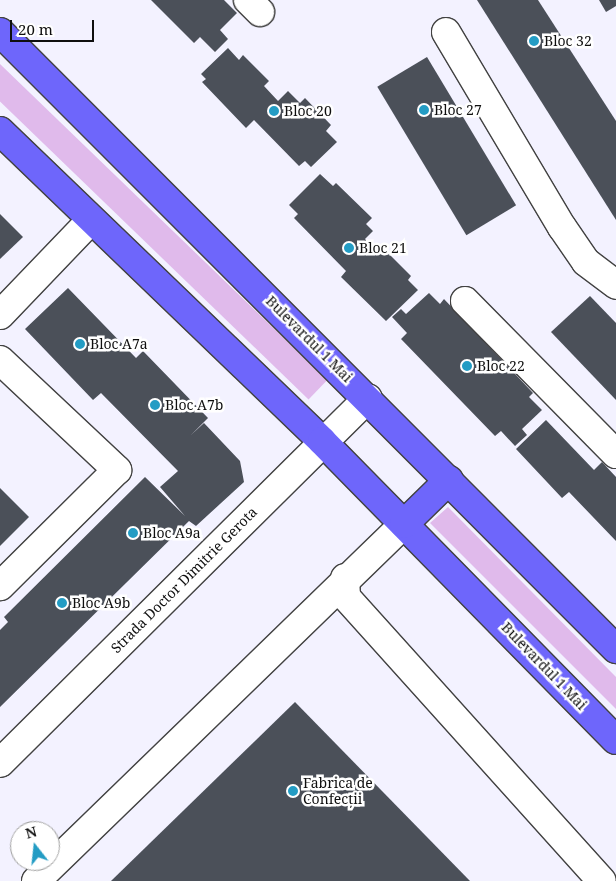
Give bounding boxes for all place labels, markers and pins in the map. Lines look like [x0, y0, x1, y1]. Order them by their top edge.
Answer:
place label: Bloc 32 [544, 33, 592, 49]
marker: Bloc 32 [528, 35, 540, 47]
place label: Bloc 27 [434, 102, 482, 118]
place label: Bloc 20 [284, 103, 332, 119]
marker: Bloc 27 [418, 104, 430, 116]
marker: Bloc 20 [268, 105, 280, 117]
place label: Bloc 21 [359, 240, 407, 256]
marker: Bloc 21 [343, 242, 355, 254]
place label: Bloc A7a [90, 336, 148, 352]
marker: Bloc A7a [74, 338, 86, 350]
place label: Bloc 22 [477, 358, 525, 374]
marker: Bloc 22 [461, 360, 473, 372]
place label: Bloc A7b [165, 397, 223, 413]
marker: Bloc A7b [149, 399, 161, 411]
place label: Bloc A9a [143, 525, 201, 541]
marker: Bloc A9a [127, 527, 139, 539]
place label: Bloc A9b [72, 595, 130, 611]
marker: Bloc A9b [56, 597, 68, 609]
place label: Fabrica de Confecții [303, 775, 373, 808]
marker: Fabrica de Confecții [287, 785, 299, 797]

